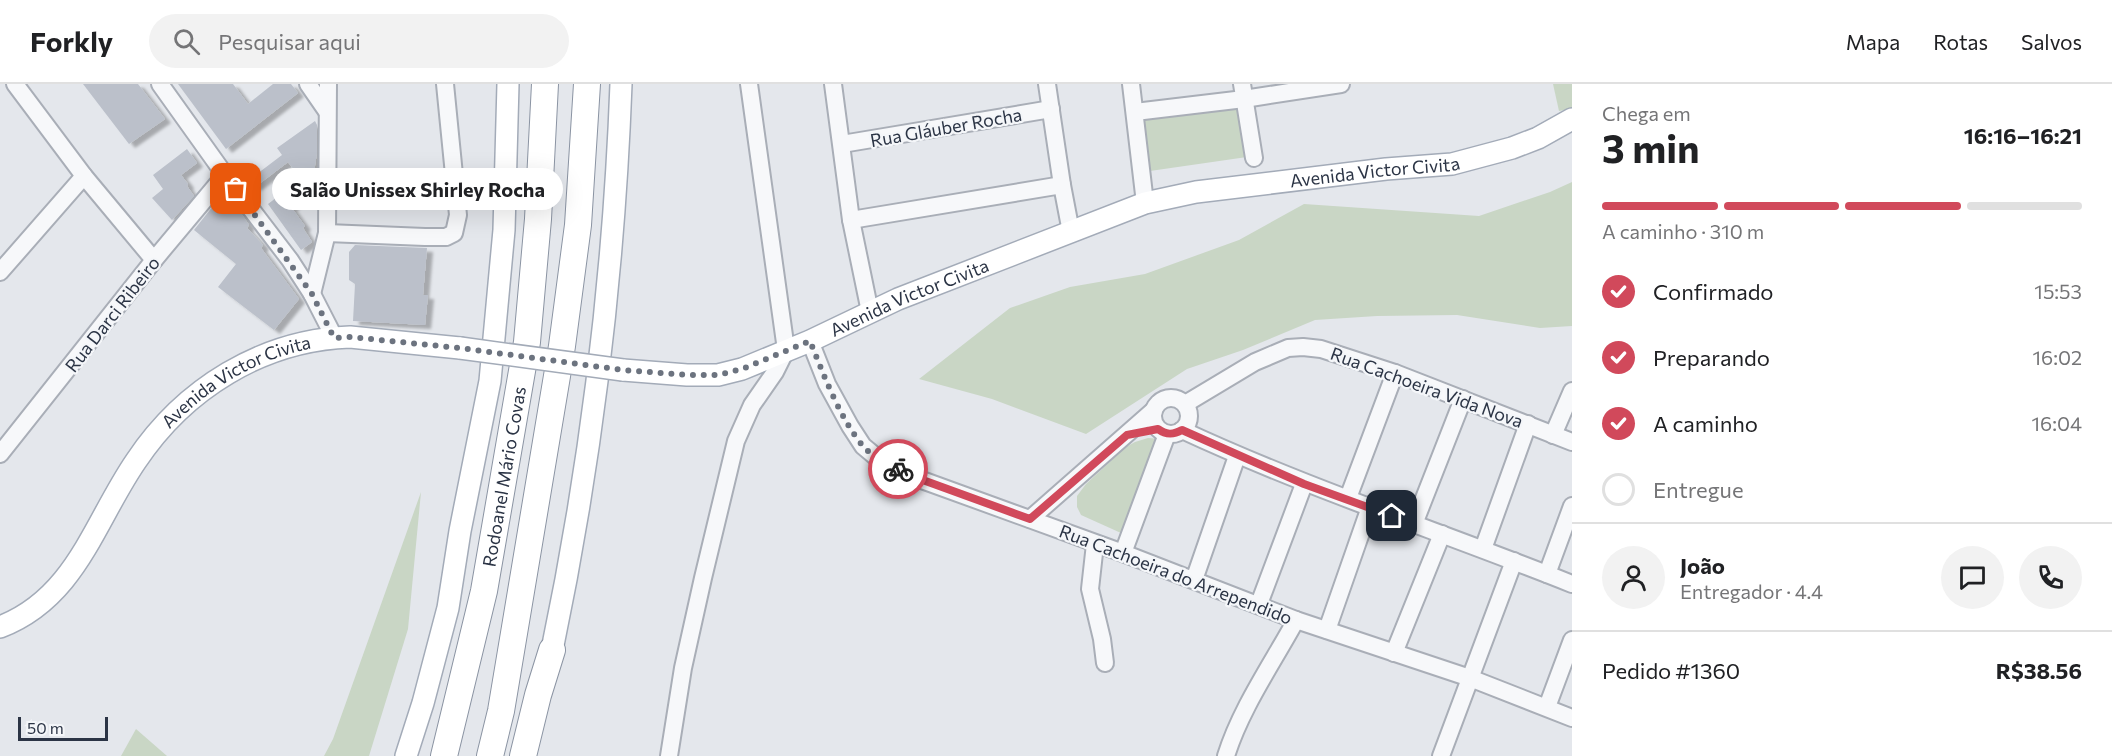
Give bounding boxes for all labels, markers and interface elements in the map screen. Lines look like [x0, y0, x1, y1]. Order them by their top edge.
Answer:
search box [149, 14, 569, 68]
text: Forkly [30, 24, 113, 58]
icon: search [170, 25, 203, 58]
text: Pesquisar aqui [218, 28, 361, 55]
text: Mapa [1846, 29, 1900, 54]
text: Rotas [1933, 29, 1988, 54]
text: Salvos [2021, 29, 2082, 54]
text: Chega em [1602, 101, 1691, 125]
street label: Rua Gláuber Rocha [868, 103, 1024, 151]
text: 16:16–16:21 [1964, 122, 2082, 149]
text: 3 min [1602, 123, 1700, 171]
street label: Avenida Victor Civita [1289, 151, 1462, 192]
pin [210, 163, 261, 214]
callout: Salão Unissex Shirley Rocha [272, 168, 563, 210]
icon: bag [219, 172, 252, 205]
text: Salão Unissex Shirley Rocha [290, 177, 545, 201]
text: A caminho · 310 m [1602, 219, 1764, 243]
street label: Rua Darci Ribeiro [60, 252, 164, 376]
street label: Avenida Victor Civita [826, 254, 992, 341]
icon: check [1602, 275, 1635, 308]
text: Confirmado [1653, 278, 1774, 305]
text: 15:53 [2034, 279, 2082, 303]
street label: Avenida Victor Civita [157, 331, 313, 432]
icon: check [1602, 341, 1635, 374]
street label: Rua Cachoeira Vida Nova [1328, 342, 1526, 432]
text: Preparando [1653, 344, 1770, 371]
text: 16:02 [2033, 345, 2082, 369]
street label: Rodoanel Mário Covas [477, 385, 530, 568]
icon: check [1602, 407, 1635, 440]
text: A caminho [1653, 410, 1758, 437]
text: 16:04 [2032, 411, 2082, 435]
courier [868, 439, 928, 499]
icon: bike [882, 453, 915, 486]
text: Entregue [1653, 476, 1744, 503]
pin [1366, 490, 1417, 541]
icon: home [1375, 499, 1408, 532]
street label: Rua Cachoeira do Arrependido [1056, 519, 1296, 629]
button: person [1602, 546, 1665, 609]
button: chat [1941, 546, 2004, 609]
button: phone [2019, 546, 2082, 609]
text: João [1680, 552, 1725, 579]
text: Entregador · 4.4 [1680, 579, 1823, 603]
text: Pedido #1360 [1602, 657, 1740, 684]
text: R$38.56 [1996, 657, 2082, 684]
scale bar [18, 714, 108, 742]
text: 50 m [27, 718, 64, 737]

